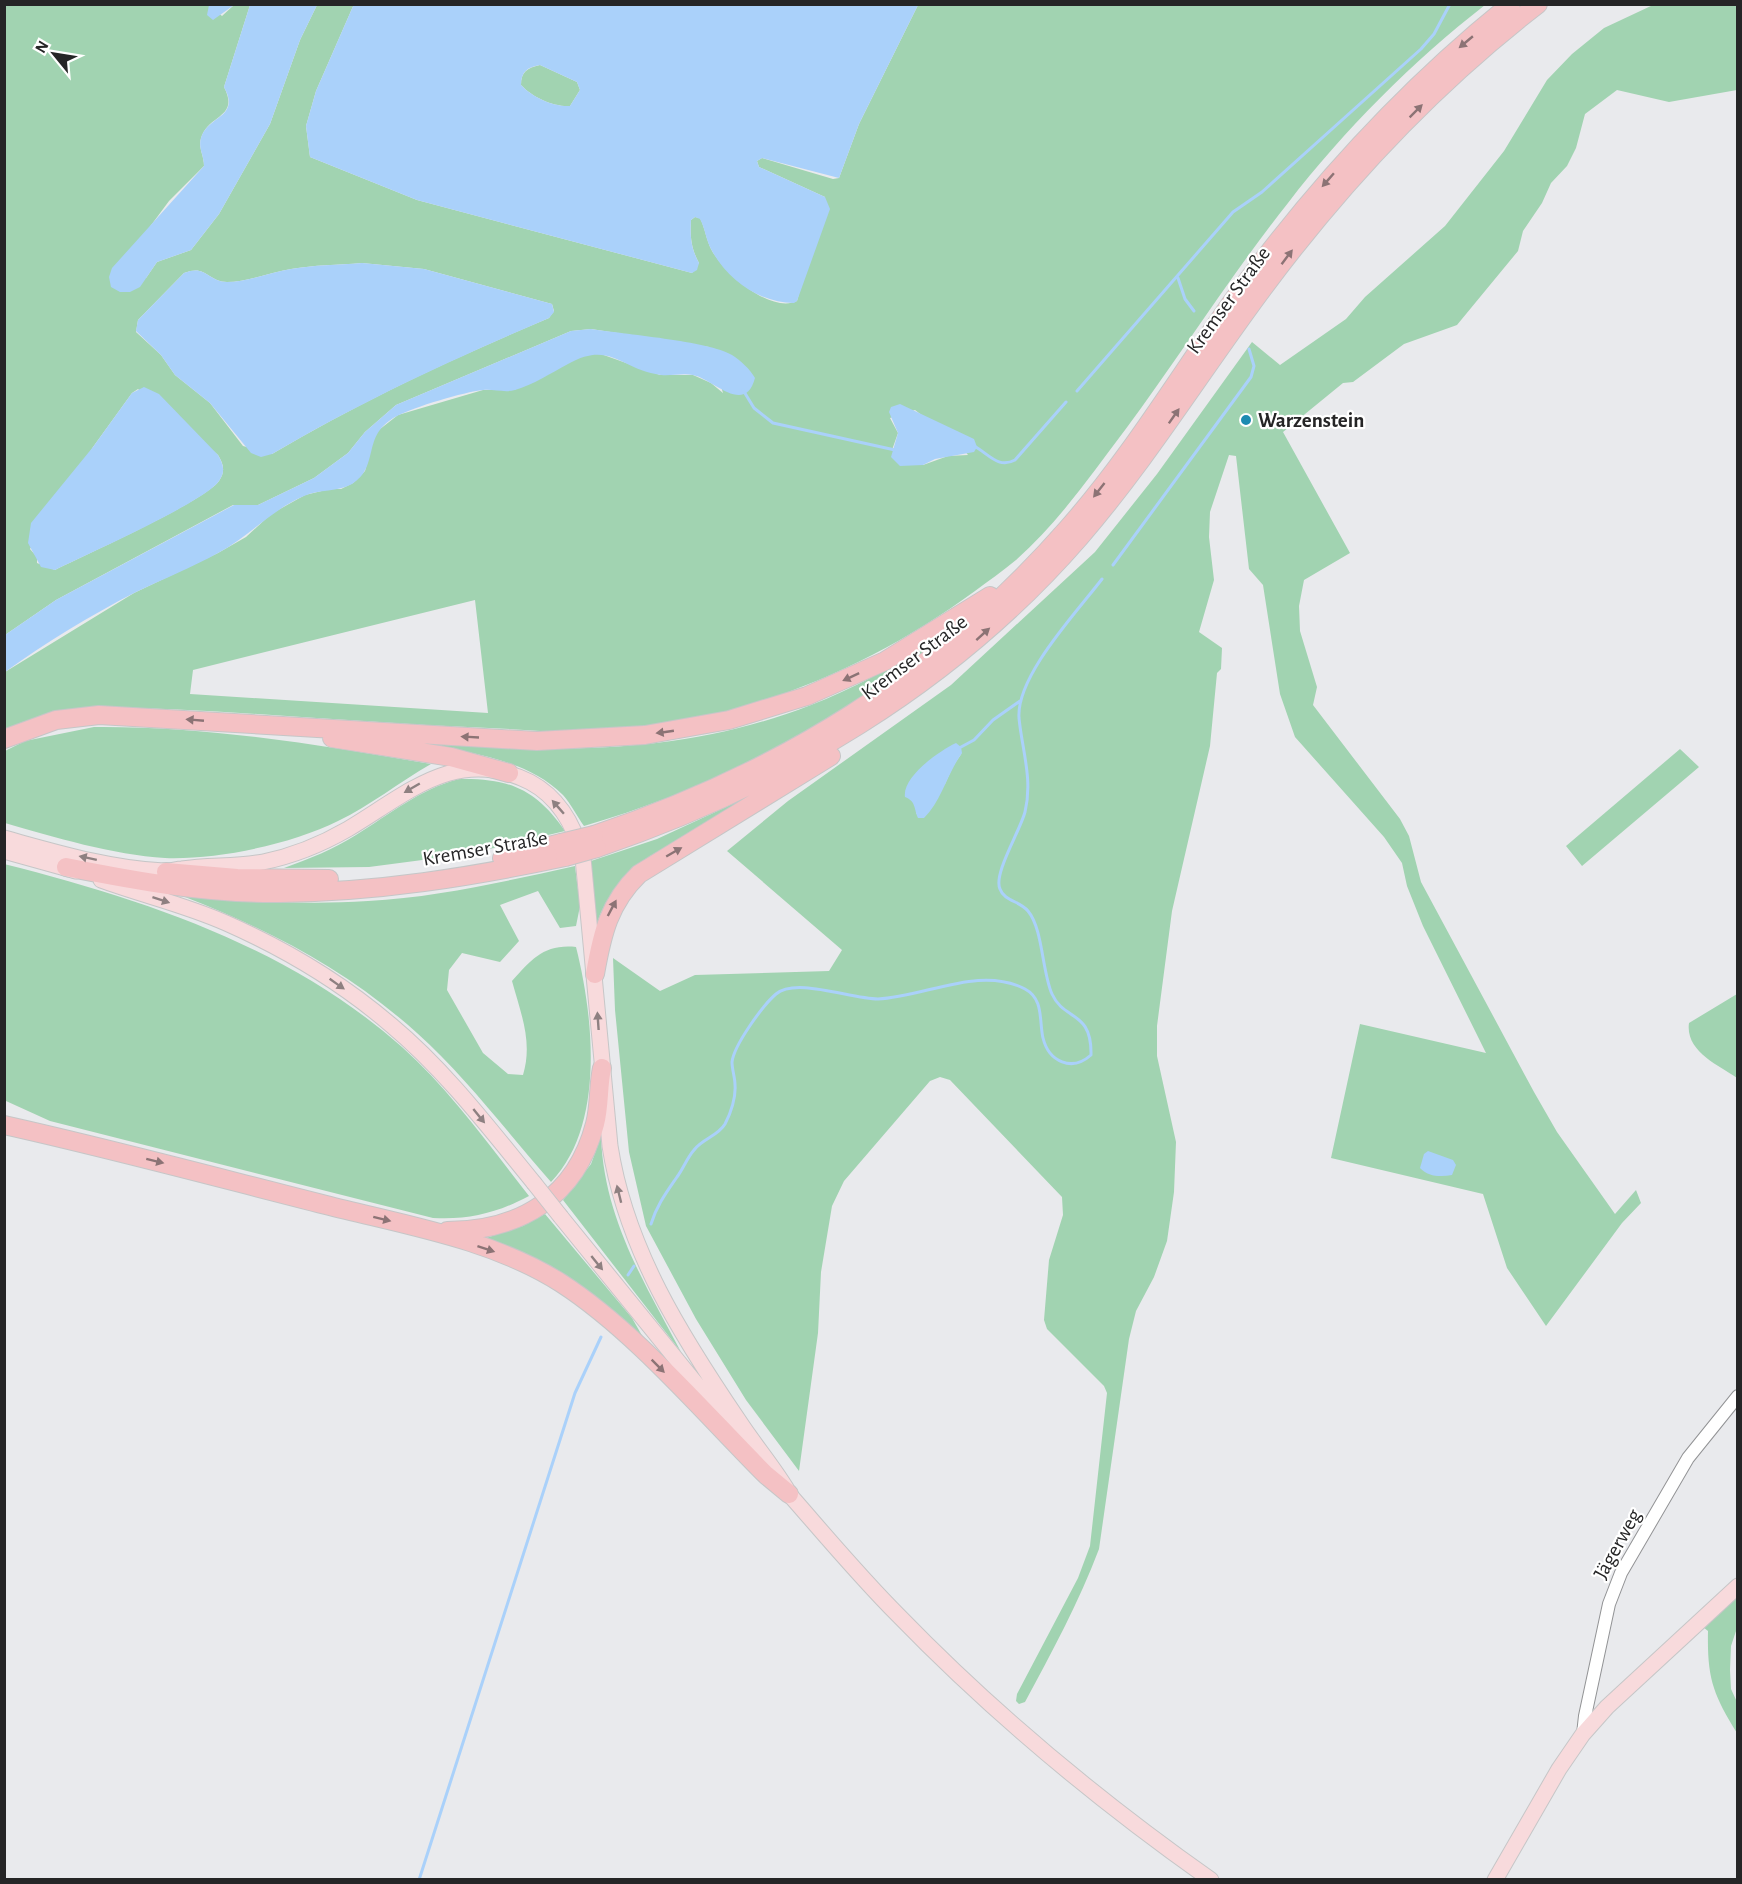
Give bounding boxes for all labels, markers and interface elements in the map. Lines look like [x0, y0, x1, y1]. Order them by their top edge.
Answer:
north arrow [24, 24, 84, 84]
one-way arrow [1458, 35, 1474, 48]
text: N [32, 38, 52, 56]
one-way arrow [1409, 103, 1423, 118]
one-way arrow [1322, 172, 1335, 188]
street label: Kremser Straße [1183, 243, 1274, 358]
one-way arrow [1281, 249, 1293, 265]
one-way arrow [1168, 408, 1180, 424]
place label: Warzenstein [1258, 410, 1364, 431]
marker: Warzenstein [1239, 413, 1253, 427]
one-way arrow [1093, 483, 1105, 498]
street label: Kremser Straße [857, 611, 971, 704]
one-way arrow [975, 628, 990, 641]
one-way arrow [842, 672, 859, 681]
one-way arrow [185, 715, 204, 725]
one-way arrow [655, 728, 674, 737]
one-way arrow [461, 732, 480, 741]
one-way arrow [403, 783, 420, 793]
one-way arrow [552, 800, 565, 815]
street label: Kremser Straße [421, 827, 549, 870]
one-way arrow [666, 846, 682, 857]
one-way arrow [78, 853, 97, 863]
one-way arrow [152, 896, 170, 905]
one-way arrow [607, 899, 617, 916]
one-way arrow [328, 978, 344, 990]
one-way arrow [593, 1012, 603, 1031]
one-way arrow [472, 1108, 485, 1123]
one-way arrow [145, 1157, 164, 1167]
one-way arrow [614, 1185, 624, 1203]
one-way arrow [373, 1215, 391, 1224]
one-way arrow [477, 1244, 495, 1254]
one-way arrow [591, 1255, 604, 1271]
one-way arrow [651, 1359, 665, 1374]
street label: Jägerweg [1590, 1505, 1645, 1583]

